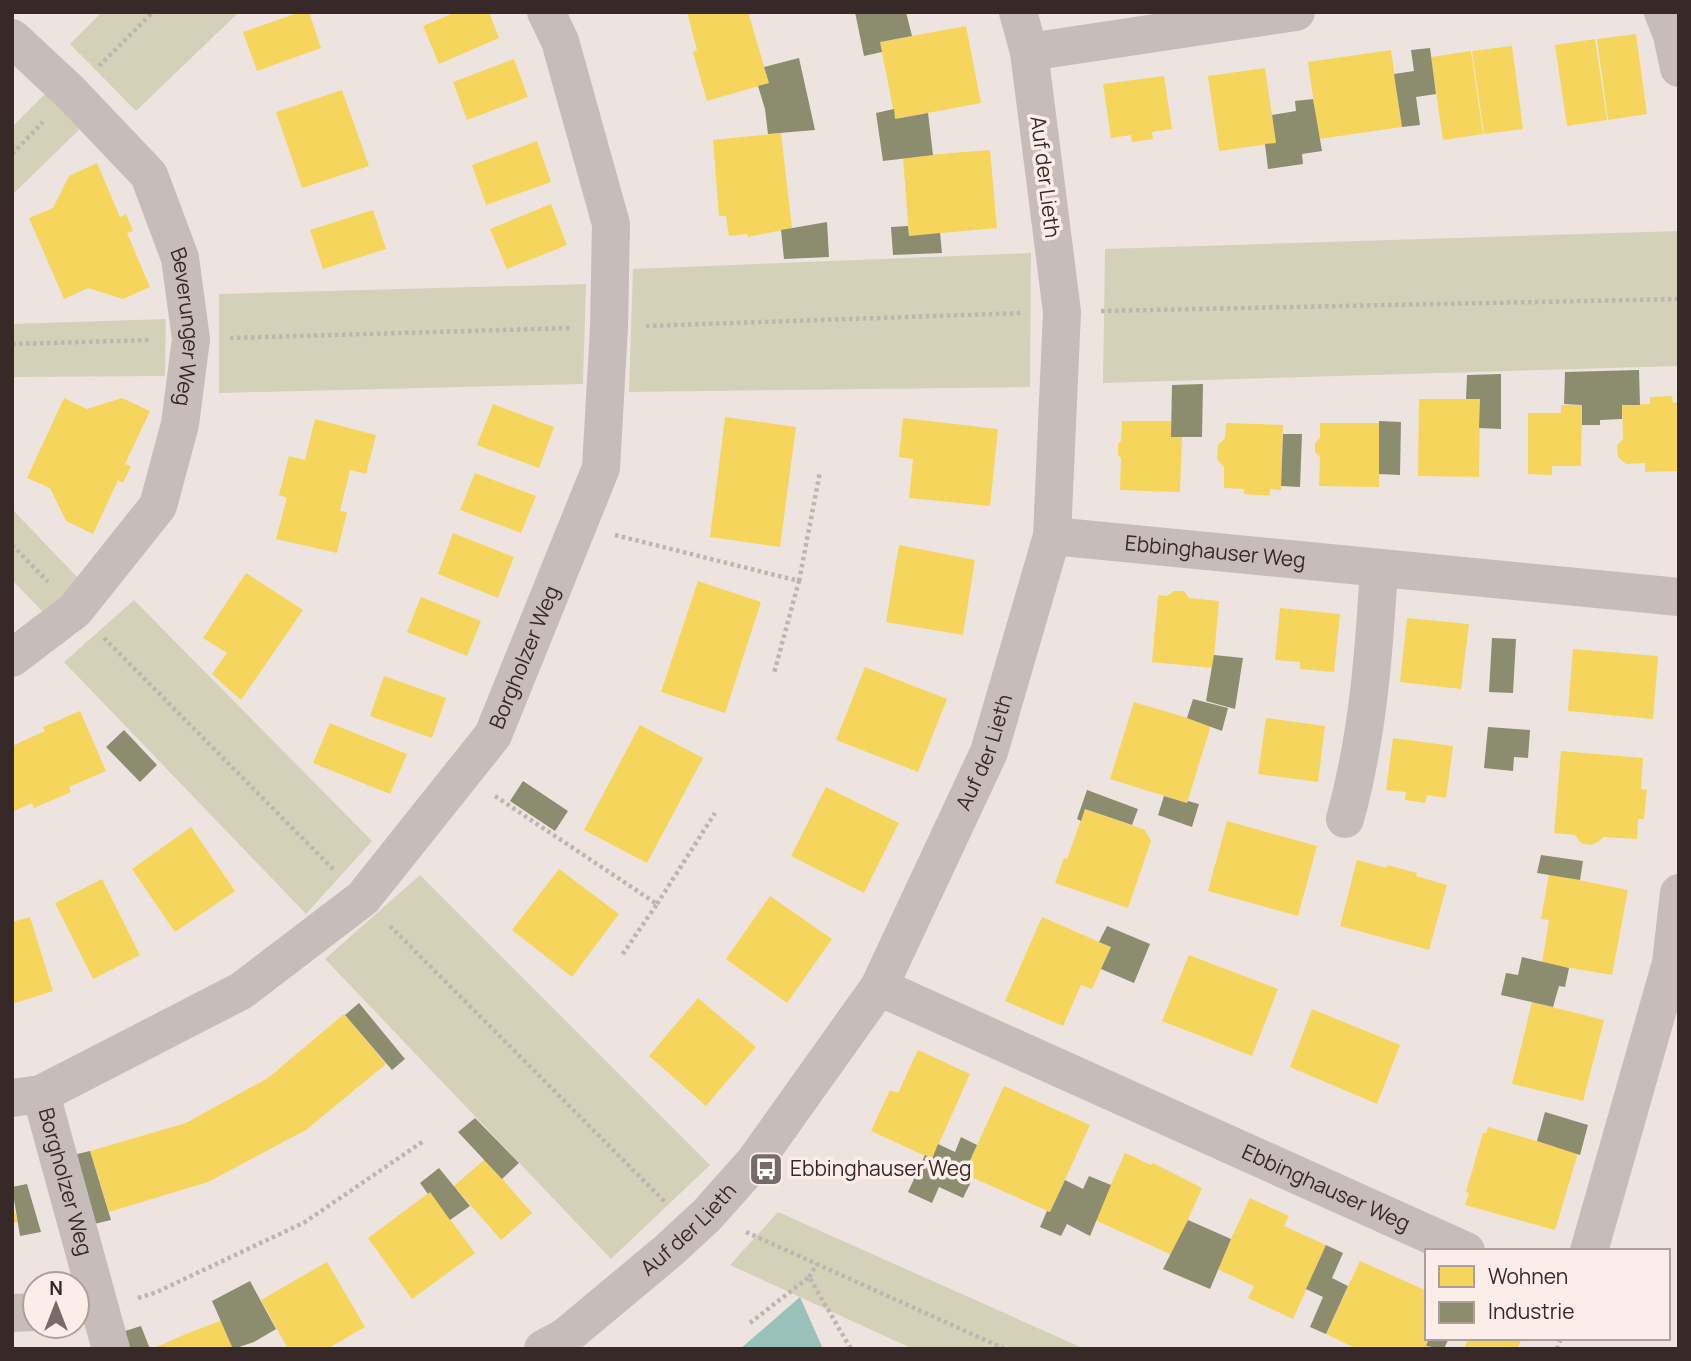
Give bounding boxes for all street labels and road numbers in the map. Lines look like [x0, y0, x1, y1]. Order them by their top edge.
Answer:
street label: Auf der Lieth [1025, 114, 1067, 239]
street label: Beverunger Weg [164, 243, 206, 408]
street label: Ebbinghauser Weg [1124, 528, 1307, 574]
street label: Borgholzer Weg [482, 581, 565, 733]
street label: Auf der Lieth [949, 690, 1018, 815]
street label: Borgholzer Weg [32, 1104, 100, 1259]
street label: Ebbinghauser Weg [1238, 1137, 1415, 1237]
street label: Auf der Lieth [634, 1177, 742, 1281]

